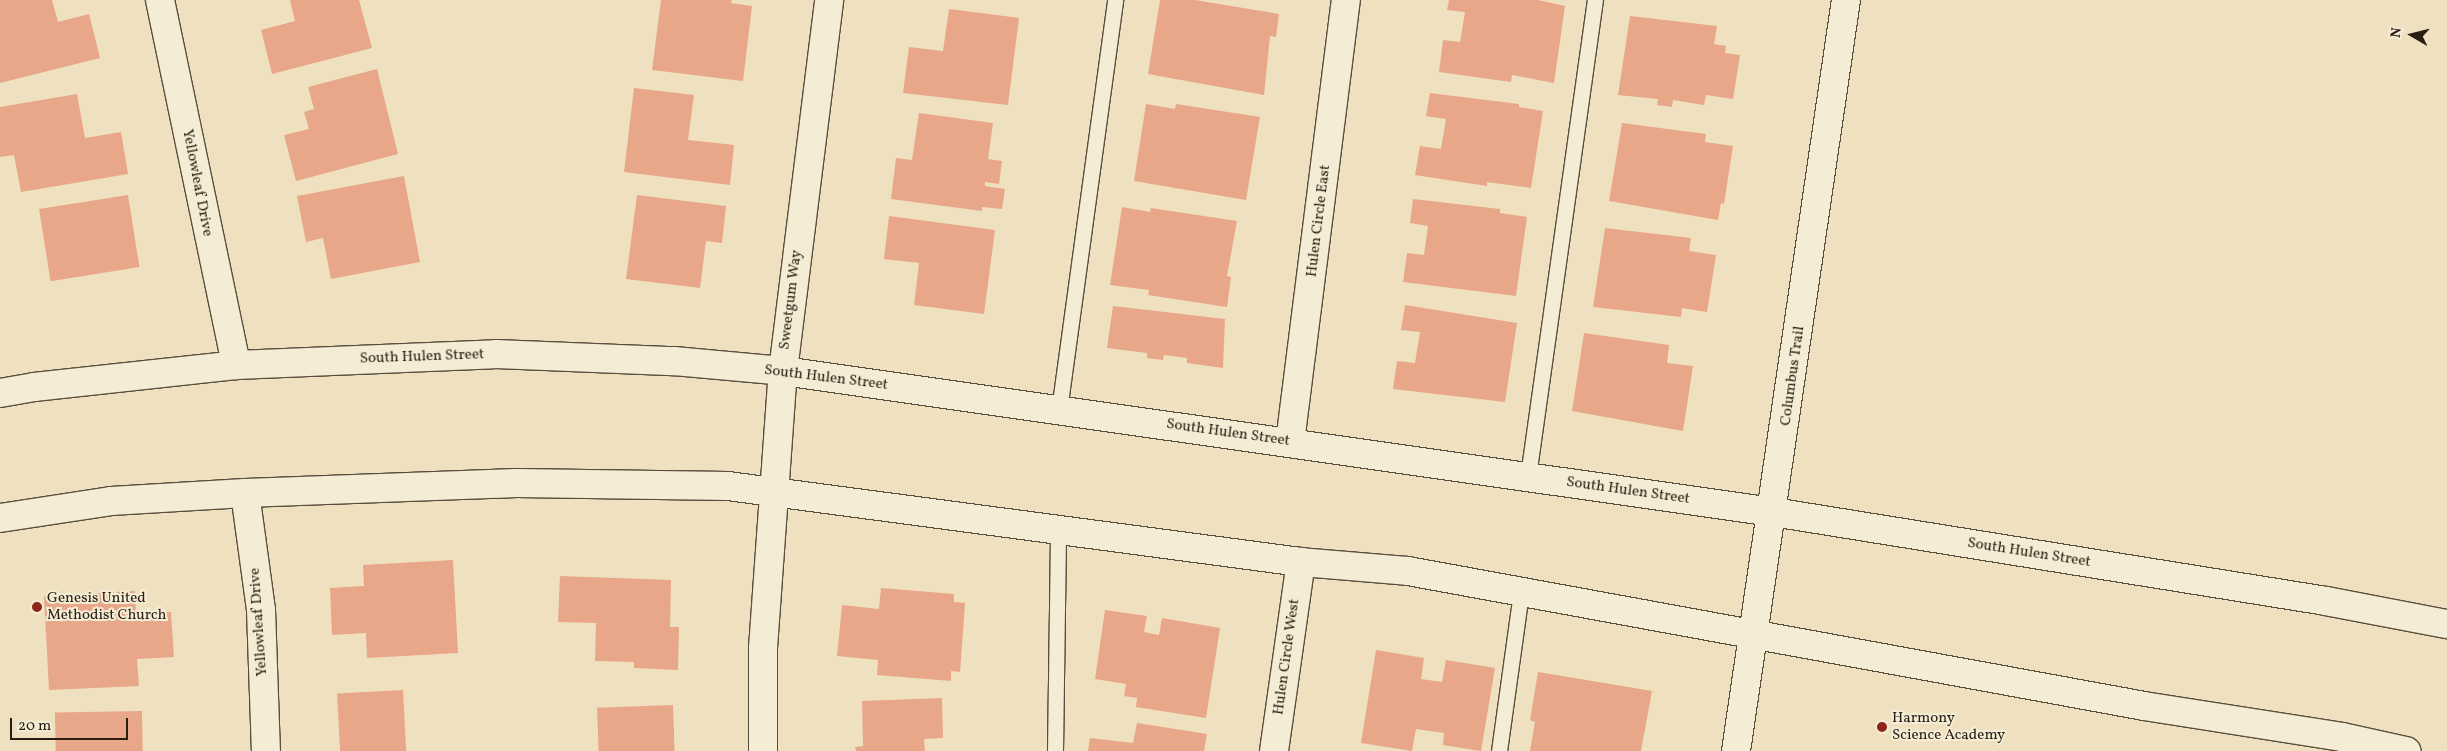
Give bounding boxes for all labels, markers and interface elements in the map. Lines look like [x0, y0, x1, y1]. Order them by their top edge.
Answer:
north arrow [2387, 10, 2437, 60]
text: N [2387, 26, 2407, 39]
street label: Yellowleaf Drive [178, 129, 216, 237]
street label: Hulen Circle East [1303, 164, 1335, 278]
street label: Sweetgum Way [776, 249, 806, 351]
street label: Columbus Trail [1777, 325, 1809, 427]
street label: South Hulen Street [359, 346, 485, 368]
street label: South Hulen Street [763, 361, 889, 395]
street label: South Hulen Street [1165, 415, 1291, 451]
street label: South Hulen Street [1565, 473, 1691, 509]
street label: South Hulen Street [1966, 534, 2092, 572]
street label: Yellowleaf Drive [246, 568, 272, 676]
place label: Genesis United Methodist Church [47, 589, 166, 624]
street label: Hulen Circle West [1270, 598, 1304, 716]
marker: Genesis United Methodist Church [31, 601, 43, 613]
scale bar [12, 708, 130, 740]
place label: Harmony Science Academy [1892, 709, 2005, 744]
text: 20 m [18, 716, 51, 737]
marker: Harmony Science Academy [1876, 721, 1888, 733]

